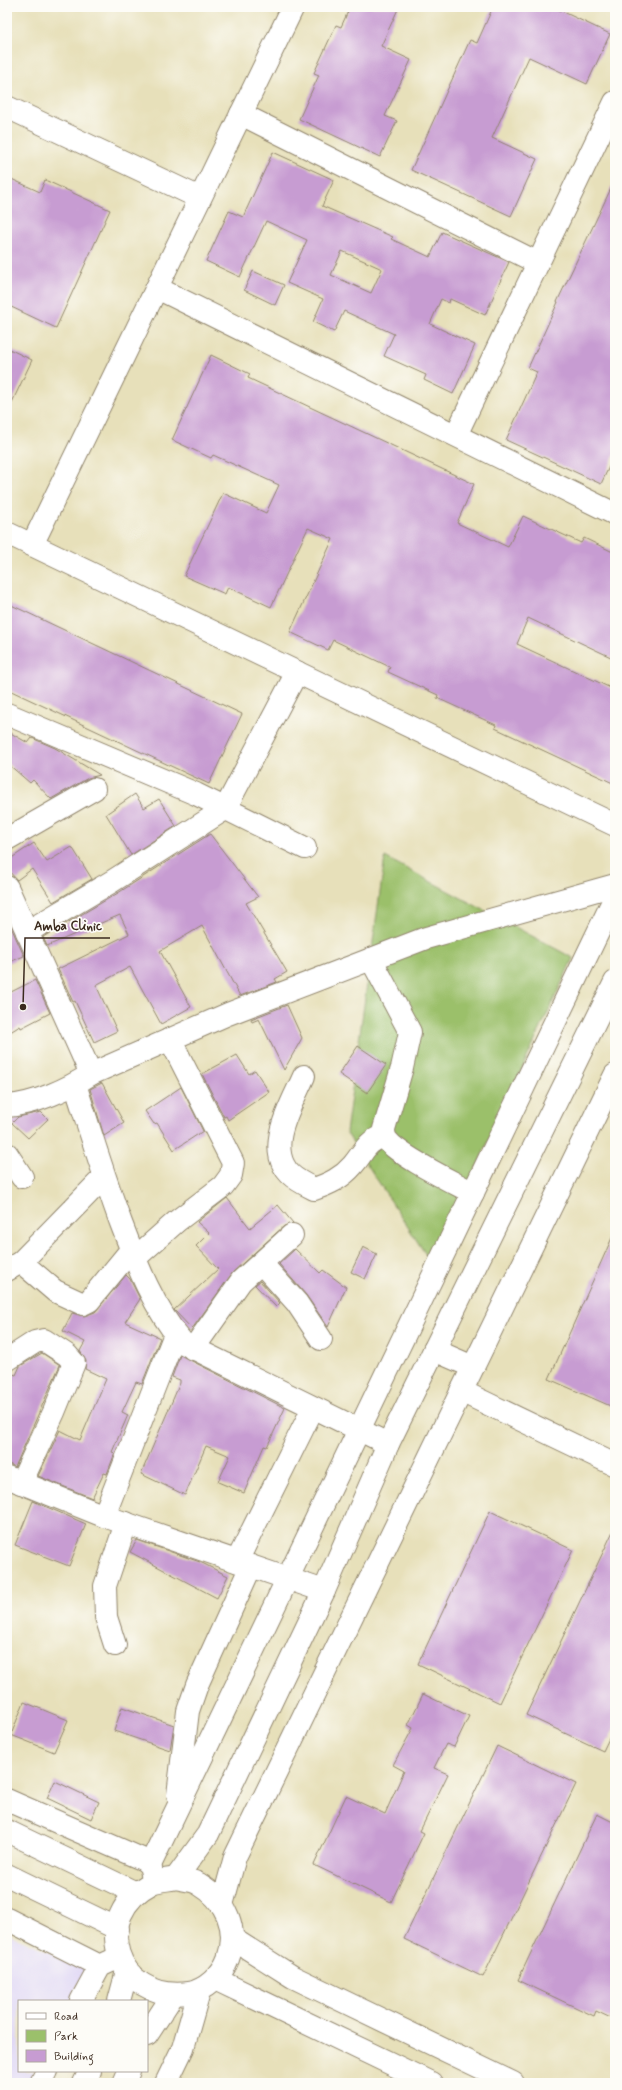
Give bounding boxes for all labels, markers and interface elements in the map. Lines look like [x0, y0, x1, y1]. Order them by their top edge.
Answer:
callout: Amba Clinic [25, 913, 110, 938]
text: Amba Clinic [34, 918, 102, 935]
legend [18, 2000, 148, 2072]
text: Road [54, 2009, 78, 2025]
text: Park [54, 2029, 78, 2045]
text: Building [54, 2049, 94, 2066]

